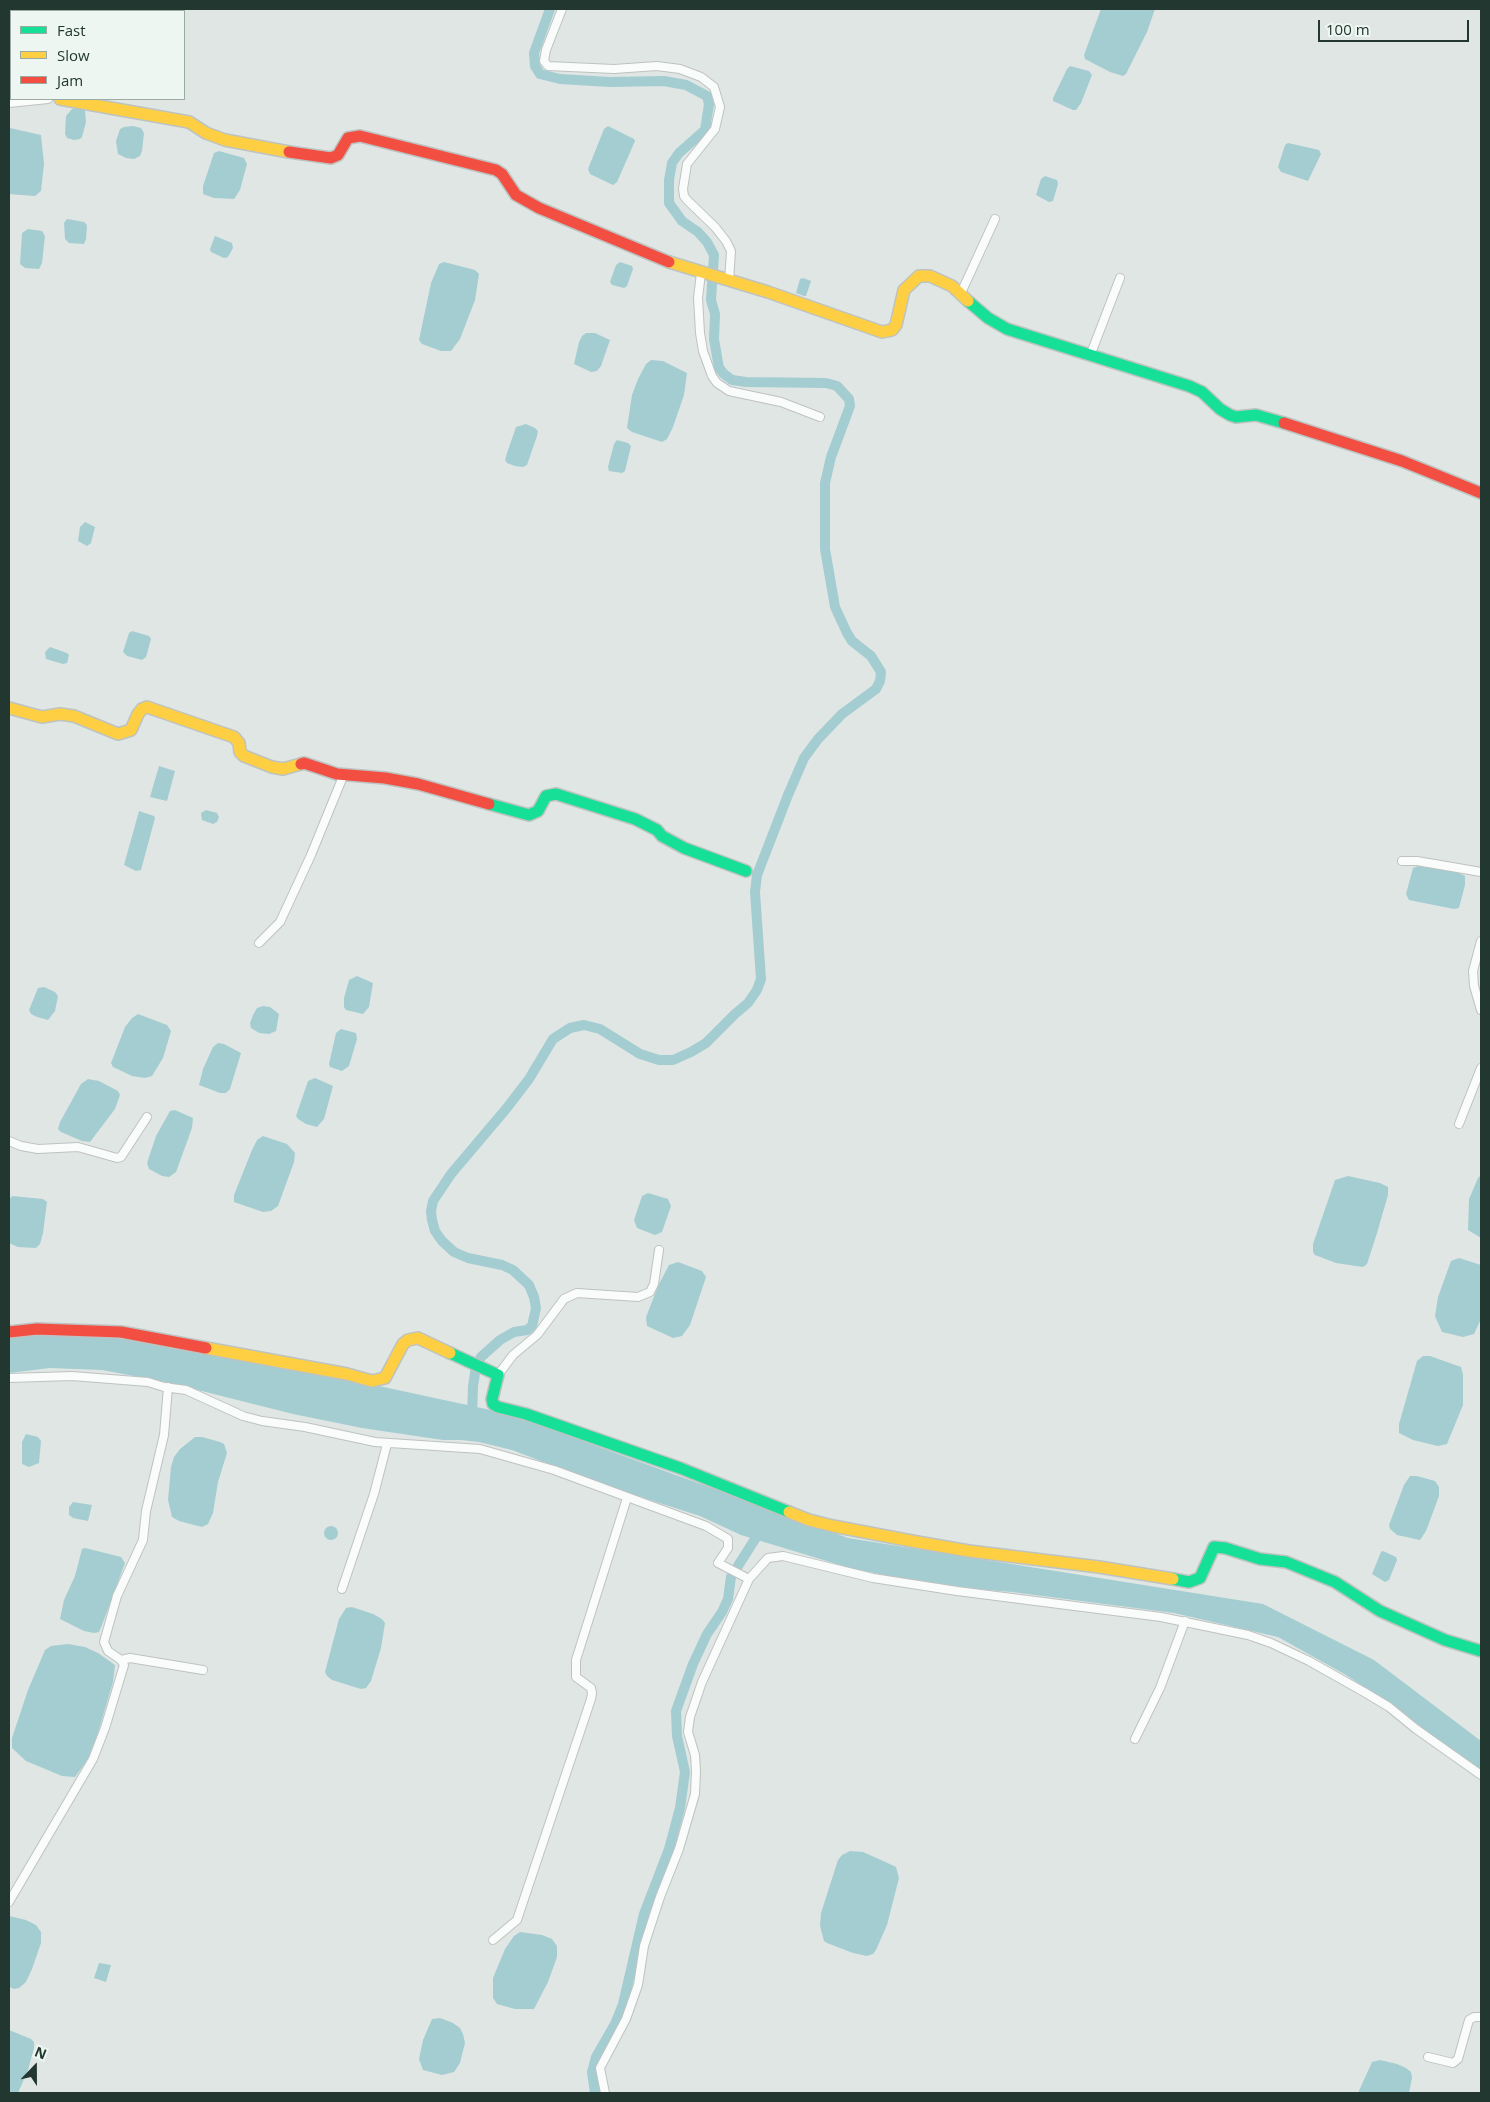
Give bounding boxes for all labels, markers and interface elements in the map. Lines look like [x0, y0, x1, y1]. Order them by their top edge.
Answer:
legend [10, 10, 185, 100]
scale bar [1320, 10, 1471, 42]
text: 100 m [1326, 19, 1370, 39]
text: Fast [57, 20, 86, 40]
text: Slow [57, 45, 90, 65]
text: Jam [57, 70, 83, 90]
north arrow [10, 2042, 60, 2092]
text: N [32, 2042, 50, 2064]

